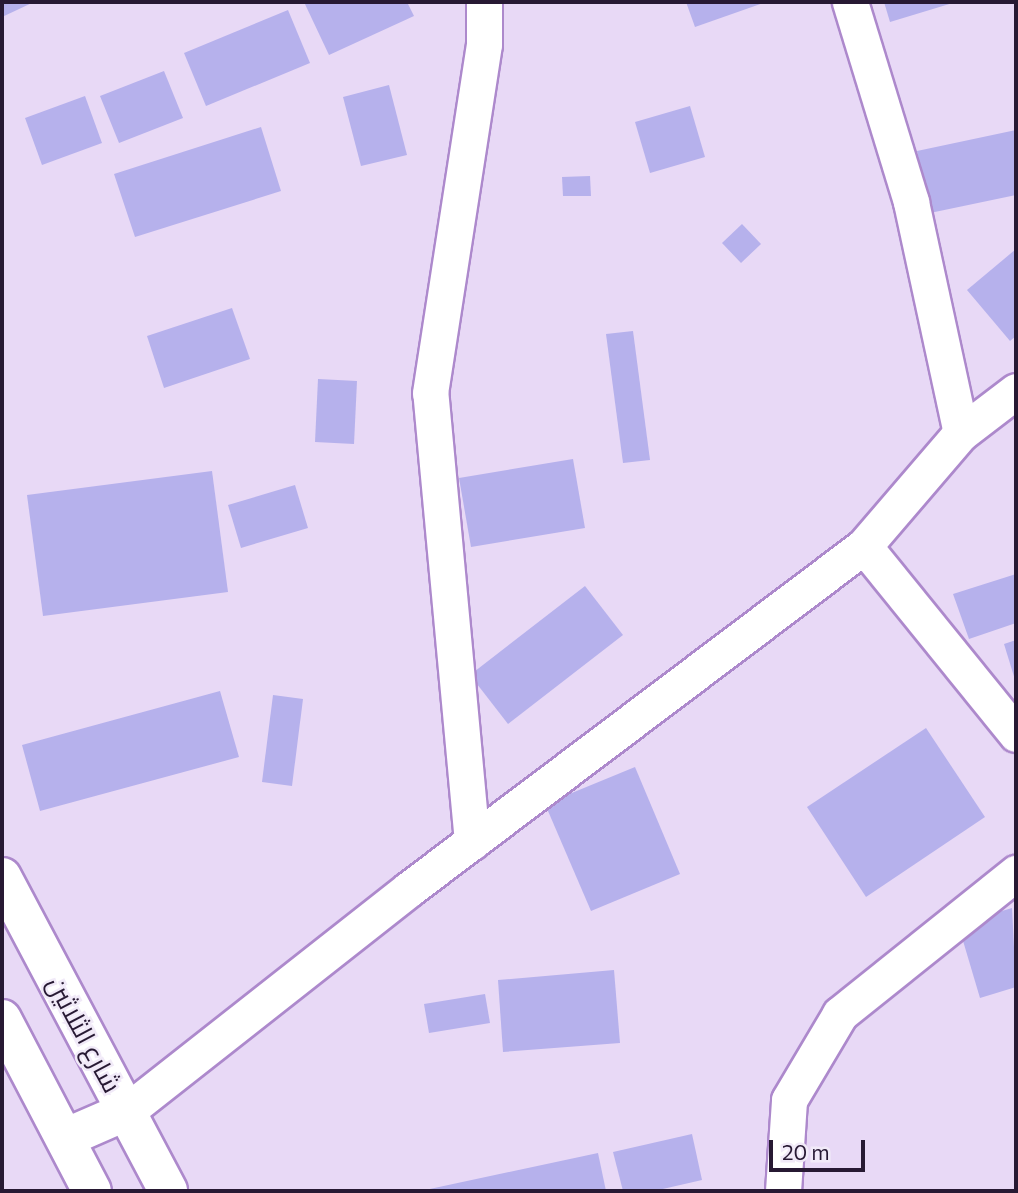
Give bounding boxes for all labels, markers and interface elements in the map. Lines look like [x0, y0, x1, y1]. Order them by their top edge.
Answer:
street label: شارع الثلاثين [41, 970, 129, 1098]
scale bar [773, 1126, 869, 1170]
text: 20 m [782, 1139, 830, 1164]

